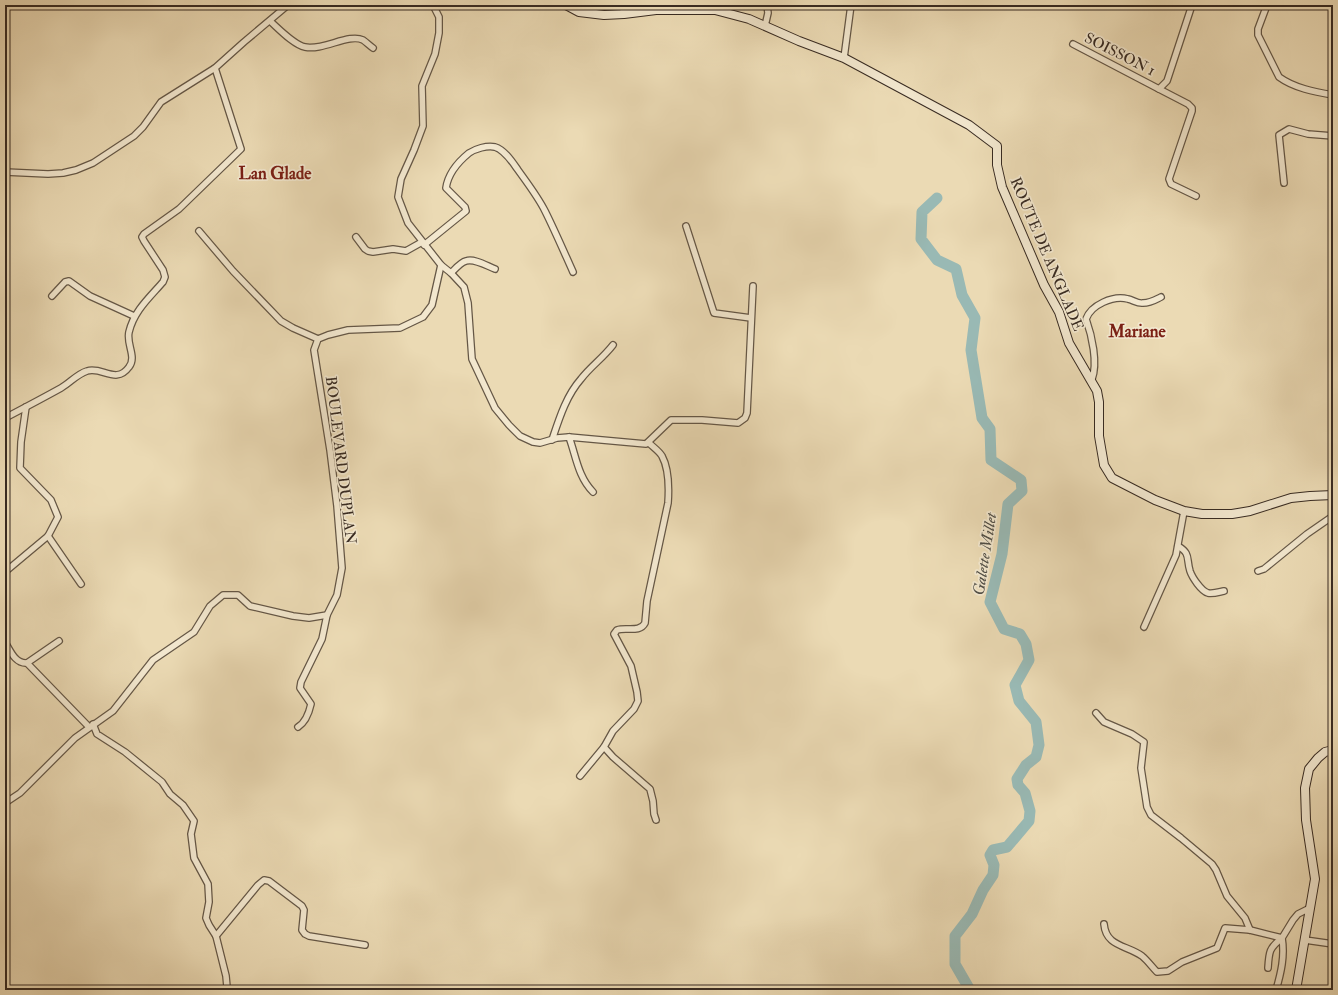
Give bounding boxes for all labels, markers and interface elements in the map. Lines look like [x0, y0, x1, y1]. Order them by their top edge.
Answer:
street label: SOISSON 1 [1081, 28, 1158, 80]
district label: Lan Glade [239, 163, 312, 184]
street label: ROUTE DE ANGLADE [1006, 174, 1088, 334]
district label: Mariane [1107, 321, 1166, 342]
street label: BOULEVARD DUPLAN [321, 375, 360, 546]
water label: Galette Millet [969, 510, 1002, 597]

